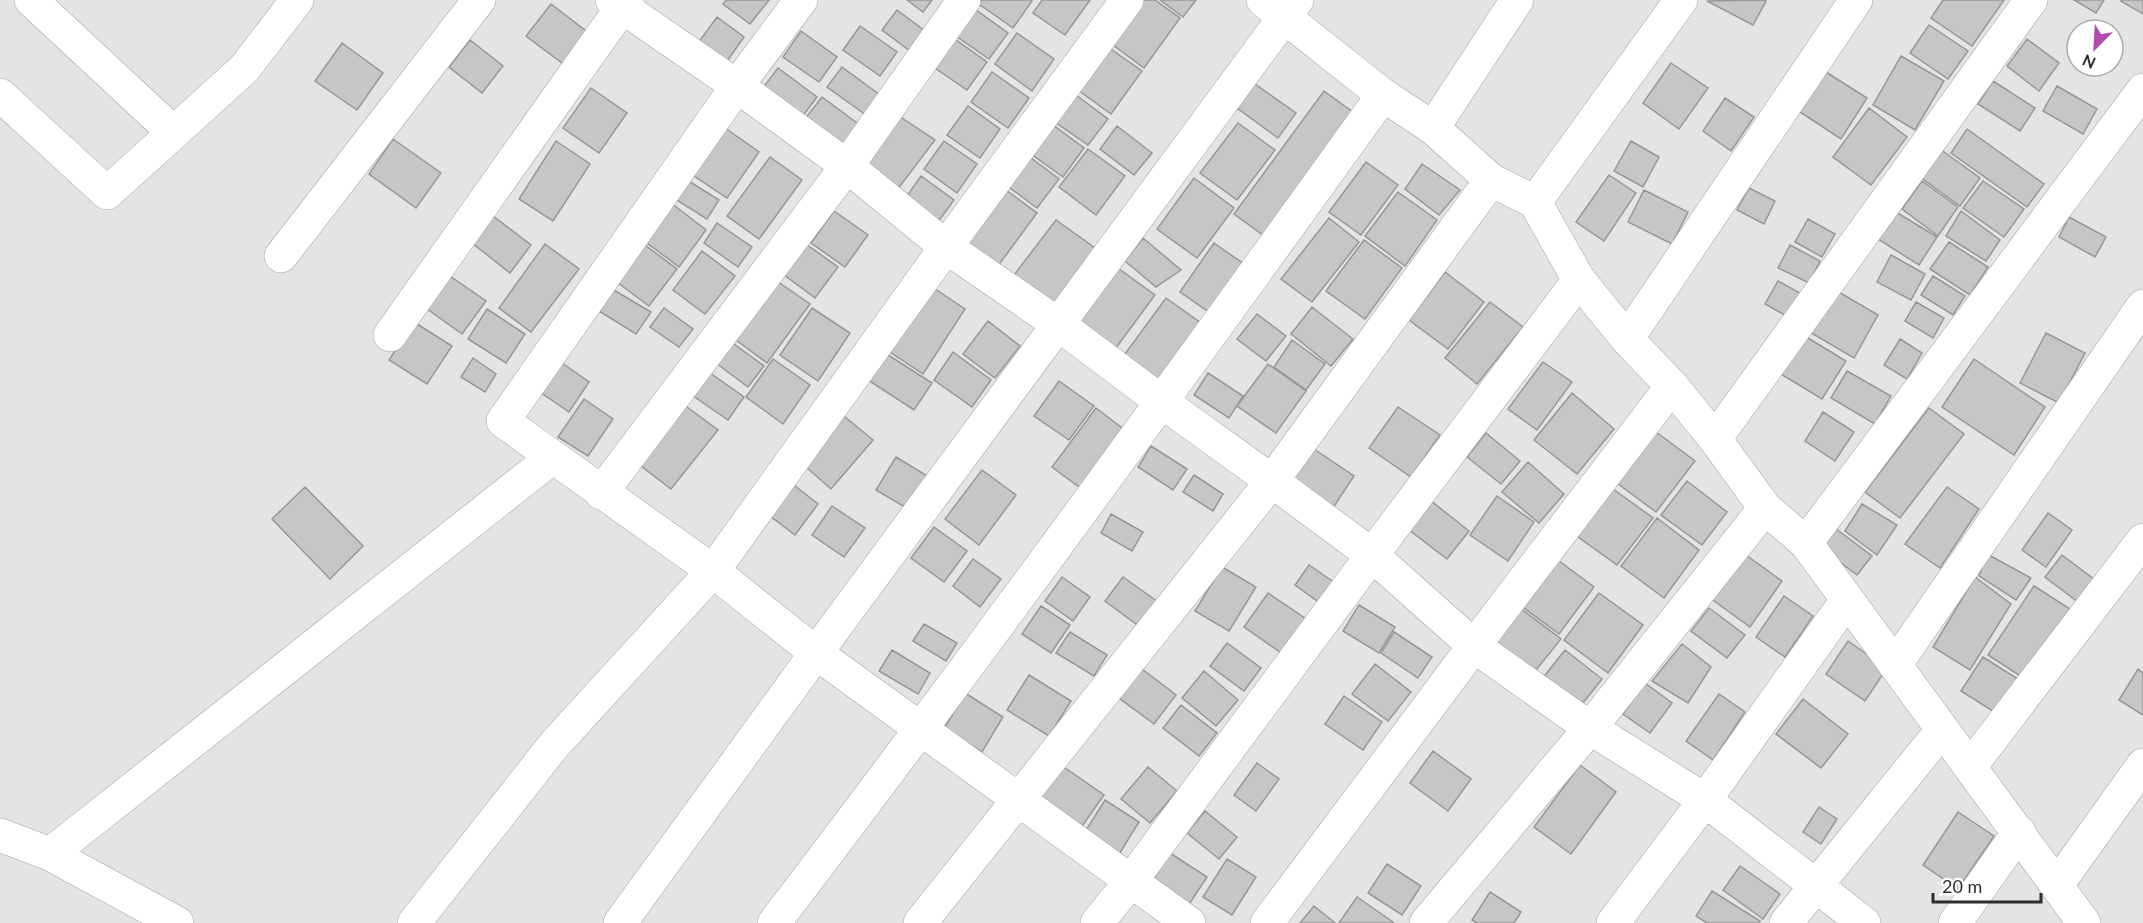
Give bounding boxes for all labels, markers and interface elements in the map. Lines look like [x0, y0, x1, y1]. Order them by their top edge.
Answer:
north arrow [2065, 18, 2125, 78]
text: N [2079, 51, 2098, 73]
scale bar [1933, 866, 2041, 904]
text: 20 m [1942, 875, 1982, 897]

